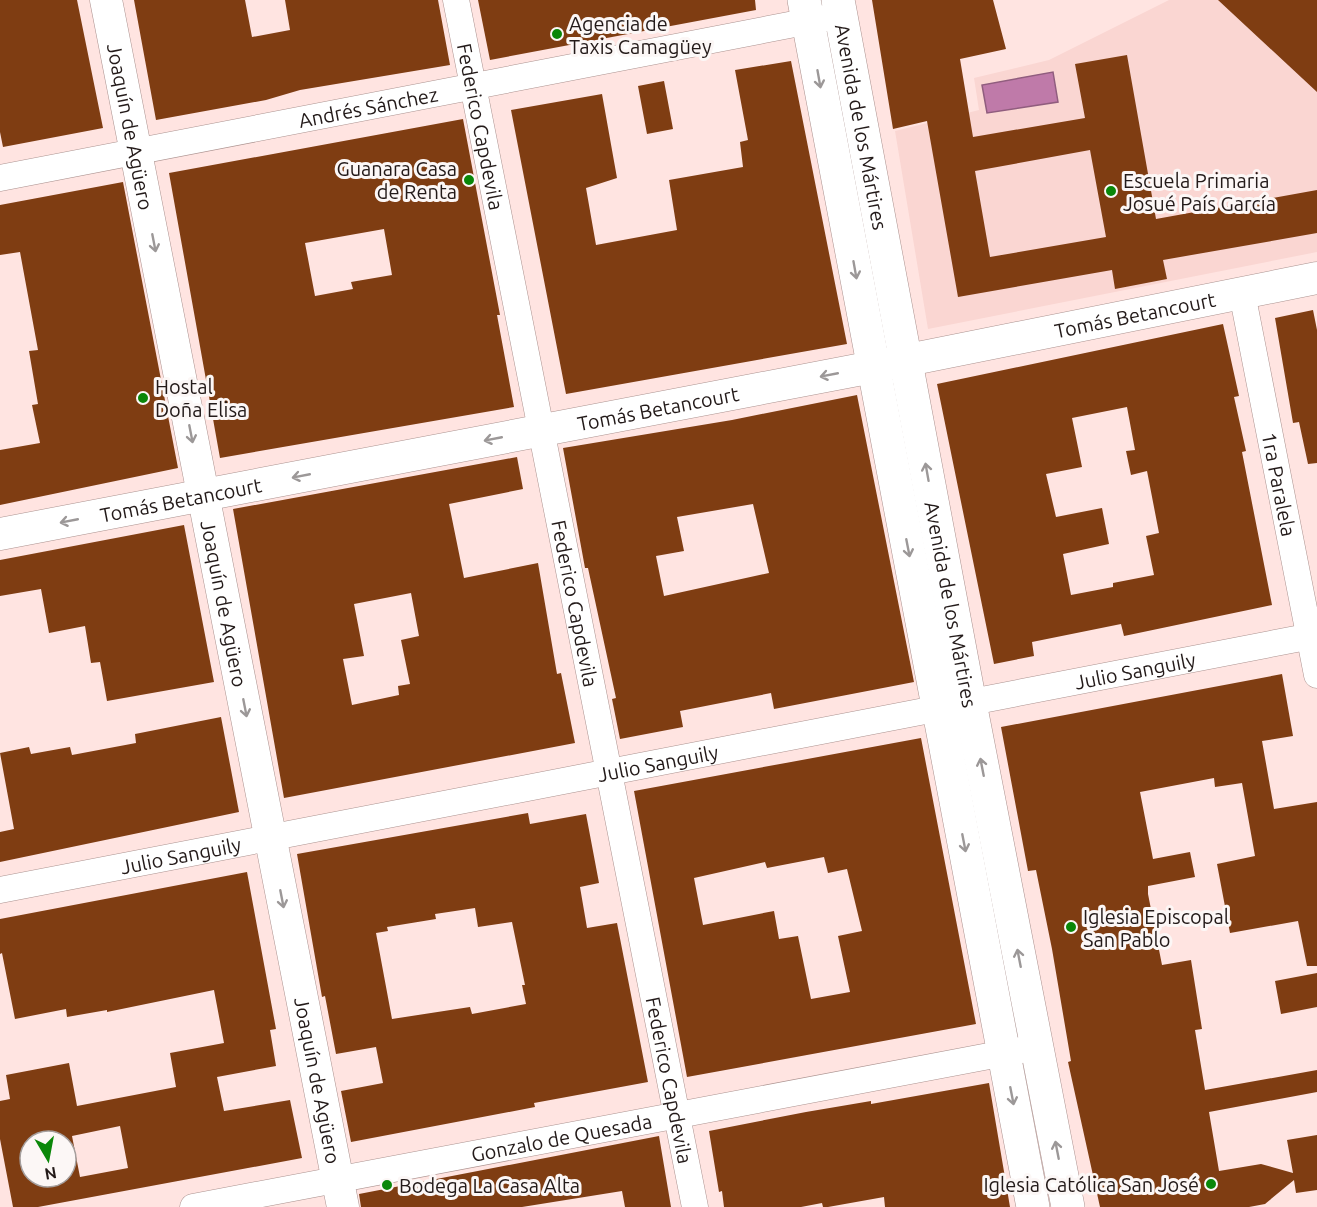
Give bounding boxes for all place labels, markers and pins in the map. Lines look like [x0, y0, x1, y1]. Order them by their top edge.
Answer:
place label: Agencia de Taxis Camagüey [569, 12, 712, 58]
marker: Agencia de Taxis Camagüey [550, 27, 564, 41]
place label: Guanara Casa de Renta [336, 157, 457, 203]
place label: Escuela Primaria Josué País García [1123, 169, 1276, 215]
marker: Guanara Casa de Renta [462, 173, 476, 187]
marker: Escuela Primaria Josué País García [1104, 184, 1118, 198]
place label: Hostal Doña Elisa [155, 375, 247, 421]
marker: Hostal Doña Elisa [136, 391, 150, 405]
place label: Iglesia Episcopal San Pablo [1083, 905, 1229, 951]
marker: Iglesia Episcopal San Pablo [1064, 920, 1078, 934]
place label: Iglesia Católica San José [983, 1173, 1199, 1196]
place label: Bodega La Casa Alta [399, 1174, 580, 1197]
marker: Iglesia Católica San José [1204, 1177, 1218, 1191]
marker: Bodega La Casa Alta [380, 1178, 394, 1192]

